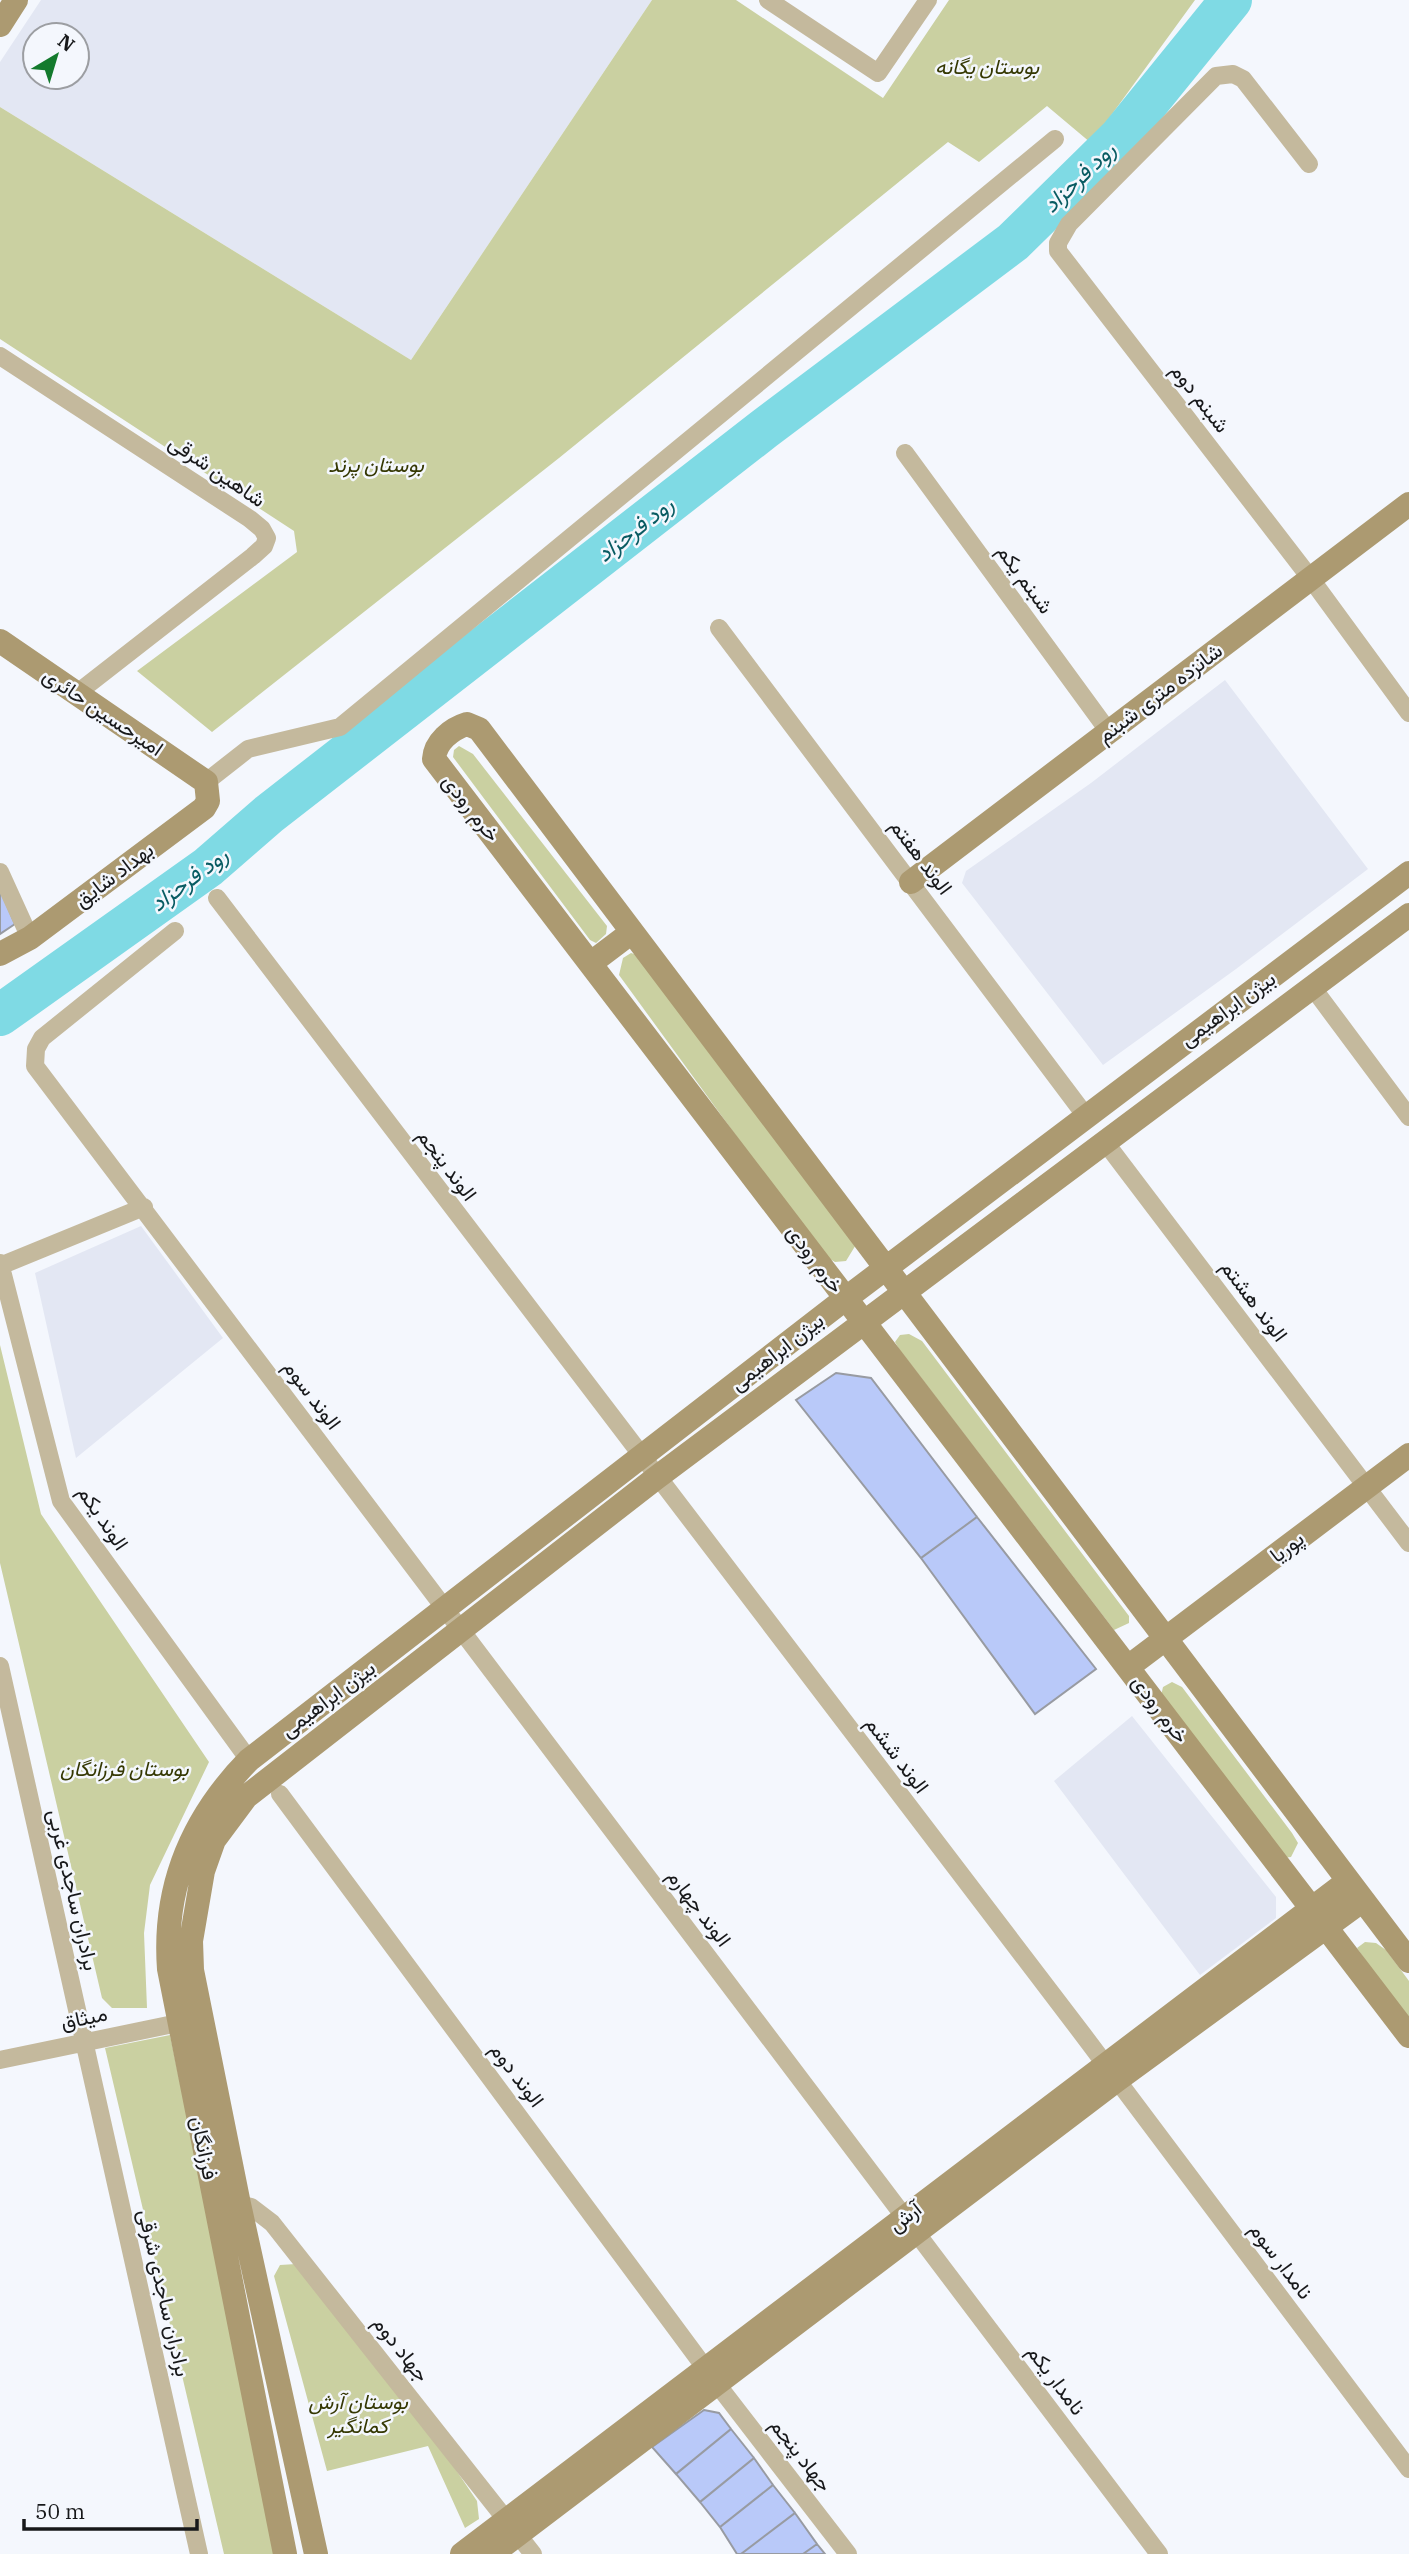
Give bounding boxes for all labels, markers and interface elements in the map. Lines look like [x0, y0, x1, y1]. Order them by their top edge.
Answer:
north arrow [21, 21, 91, 91]
text: N [53, 29, 80, 57]
park label: بوستان یگانه [935, 52, 1040, 80]
water label: رود فرحزاد [1035, 134, 1122, 219]
street label: شبنم دوم [1164, 357, 1237, 439]
street label: شاهین شرقی [164, 427, 272, 513]
park label: بوستان پرند [328, 450, 424, 479]
water label: رود فرحزاد [590, 489, 680, 569]
street label: شبنم یکم [990, 538, 1061, 619]
street label: شانزده متری شبنم [1091, 636, 1228, 749]
street label: امیرحسین حائری [38, 660, 169, 762]
street label: خرم رودی [436, 768, 507, 848]
street label: الوند هفتم [883, 813, 960, 901]
street label: بهداد شایق [68, 835, 159, 913]
water label: رود فرحزاد [143, 839, 234, 918]
street label: بیژن ابراهیمی [1174, 964, 1281, 1052]
street label: الوند پنجم [411, 1123, 484, 1207]
street label: خرم رودی [780, 1218, 851, 1299]
street label: الوند هشتم [1214, 1254, 1295, 1348]
street label: بیژن ابراهیمی [724, 1306, 829, 1397]
street label: الوند سوم [277, 1354, 348, 1436]
street label: الوند یکم [71, 1479, 136, 1556]
street label: پوریا [1263, 1524, 1310, 1569]
street label: بیژن ابراهیمی [274, 1653, 381, 1743]
street label: خرم رودی [1125, 1668, 1196, 1749]
street label: الوند ششم [859, 1710, 936, 1799]
park label: بوستان فرزانگان [60, 1754, 189, 1782]
street label: برادران ساجدی غربی [42, 1806, 106, 1973]
street label: الوند چهارم [661, 1863, 738, 1953]
street label: میثاق [58, 1998, 110, 2036]
street label: الوند دوم [484, 2036, 551, 2113]
street label: فرزانگان [185, 2113, 225, 2182]
street label: آرش [882, 2193, 929, 2238]
street label: برادران ساجدی شرقی [132, 2206, 198, 2379]
street label: نامدار سوم [1243, 2216, 1320, 2305]
street label: جهاد دوم [366, 2309, 436, 2388]
street label: نامدار یکم [1020, 2338, 1092, 2421]
park label: بوستان آرش کمانگیر [308, 2387, 409, 2439]
street label: جهاد پنجم [763, 2412, 839, 2498]
scale bar [24, 2488, 198, 2532]
text: 50 m [35, 2497, 85, 2525]

